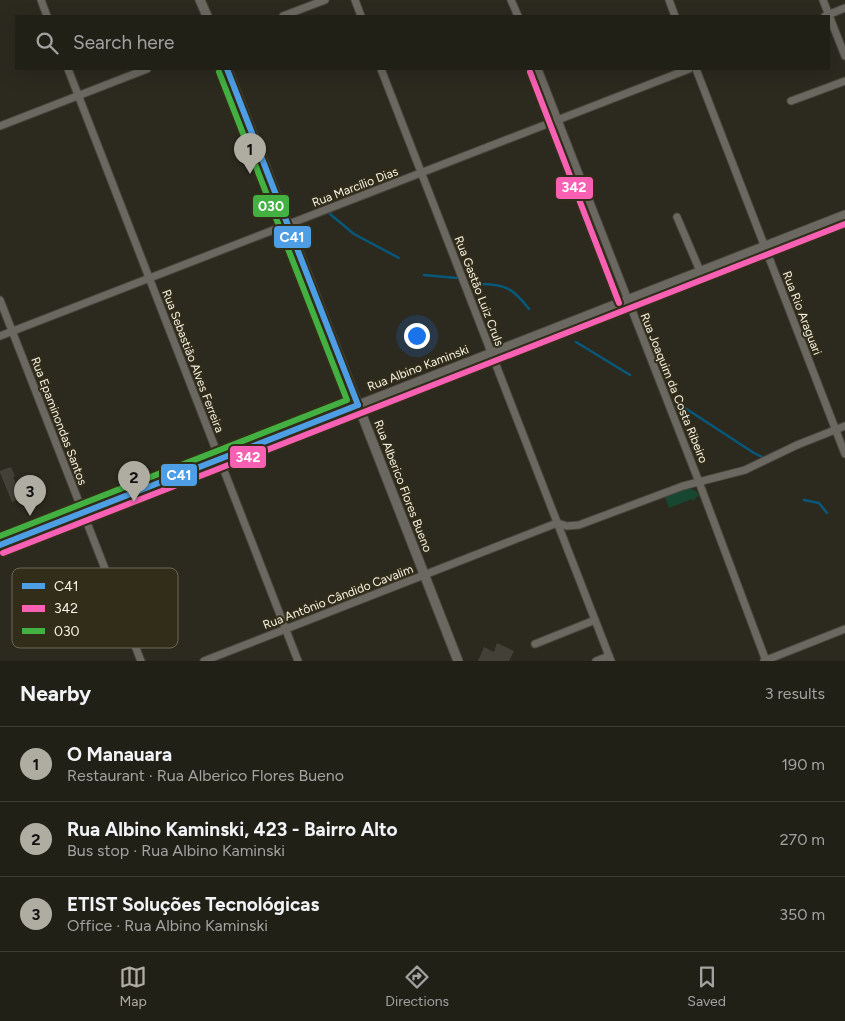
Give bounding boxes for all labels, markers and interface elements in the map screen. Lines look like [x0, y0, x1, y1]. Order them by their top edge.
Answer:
search box [15, 15, 830, 70]
icon: search [33, 29, 61, 57]
text: Search here [73, 31, 175, 54]
pin: 1 [234, 133, 266, 174]
street label: Rua Marcílio Dias [310, 164, 400, 210]
line badge: 342 [555, 176, 594, 200]
text: 342 [562, 179, 586, 196]
line badge: 030 [252, 194, 290, 218]
text: 030 [258, 198, 284, 215]
line badge: C41 [273, 225, 312, 249]
text: C41 [280, 229, 304, 246]
street label: Rua Gastão Luiz Cruls [452, 234, 507, 348]
street label: Rua Rio Araguari [780, 269, 824, 357]
street label: Rua Sebastião Alves Ferreira [159, 288, 227, 434]
street label: Rua Joaquim da Costa Ribeiro [637, 311, 711, 465]
your location [404, 323, 430, 349]
street label: Rua Albino Kaminski [365, 342, 471, 394]
street label: Rua Epaminondas Santos [28, 355, 90, 487]
street label: Rua Alberico Flores Bueno [371, 418, 435, 554]
line badge: 342 [229, 445, 267, 469]
text: 342 [236, 449, 260, 466]
pin: 2 [118, 461, 150, 502]
line badge: C41 [160, 463, 198, 487]
text: C41 [167, 467, 191, 484]
pin: 3 [14, 475, 46, 516]
street label: Rua Antônio Cândido Cavalim [261, 562, 415, 632]
legend [12, 568, 178, 648]
text: C41 [54, 578, 79, 595]
text: 342 [54, 600, 78, 617]
text: 030 [54, 623, 80, 640]
text: Nearby [20, 681, 91, 706]
text: 3 results [765, 684, 825, 703]
text: O Manauara [67, 743, 172, 766]
text: 1 [33, 755, 39, 774]
text: 190 m [782, 755, 825, 774]
text: Restaurant · Rua Alberico Flores Bueno [67, 766, 344, 785]
text: Rua Albino Kaminski, 423 - Bairro Alto [67, 818, 397, 841]
text: 2 [31, 830, 41, 849]
text: 270 m [780, 830, 825, 849]
text: Bus stop · Rua Albino Kaminski [67, 841, 285, 860]
text: ETIST Soluções Tecnológicas [67, 893, 319, 916]
text: 3 [32, 905, 40, 924]
text: 350 m [779, 905, 825, 924]
text: Office · Rua Albino Kaminski [67, 916, 268, 935]
tab: Map [119, 963, 147, 1010]
tab: Directions [385, 963, 449, 1010]
tab: Saved [687, 963, 726, 1010]

